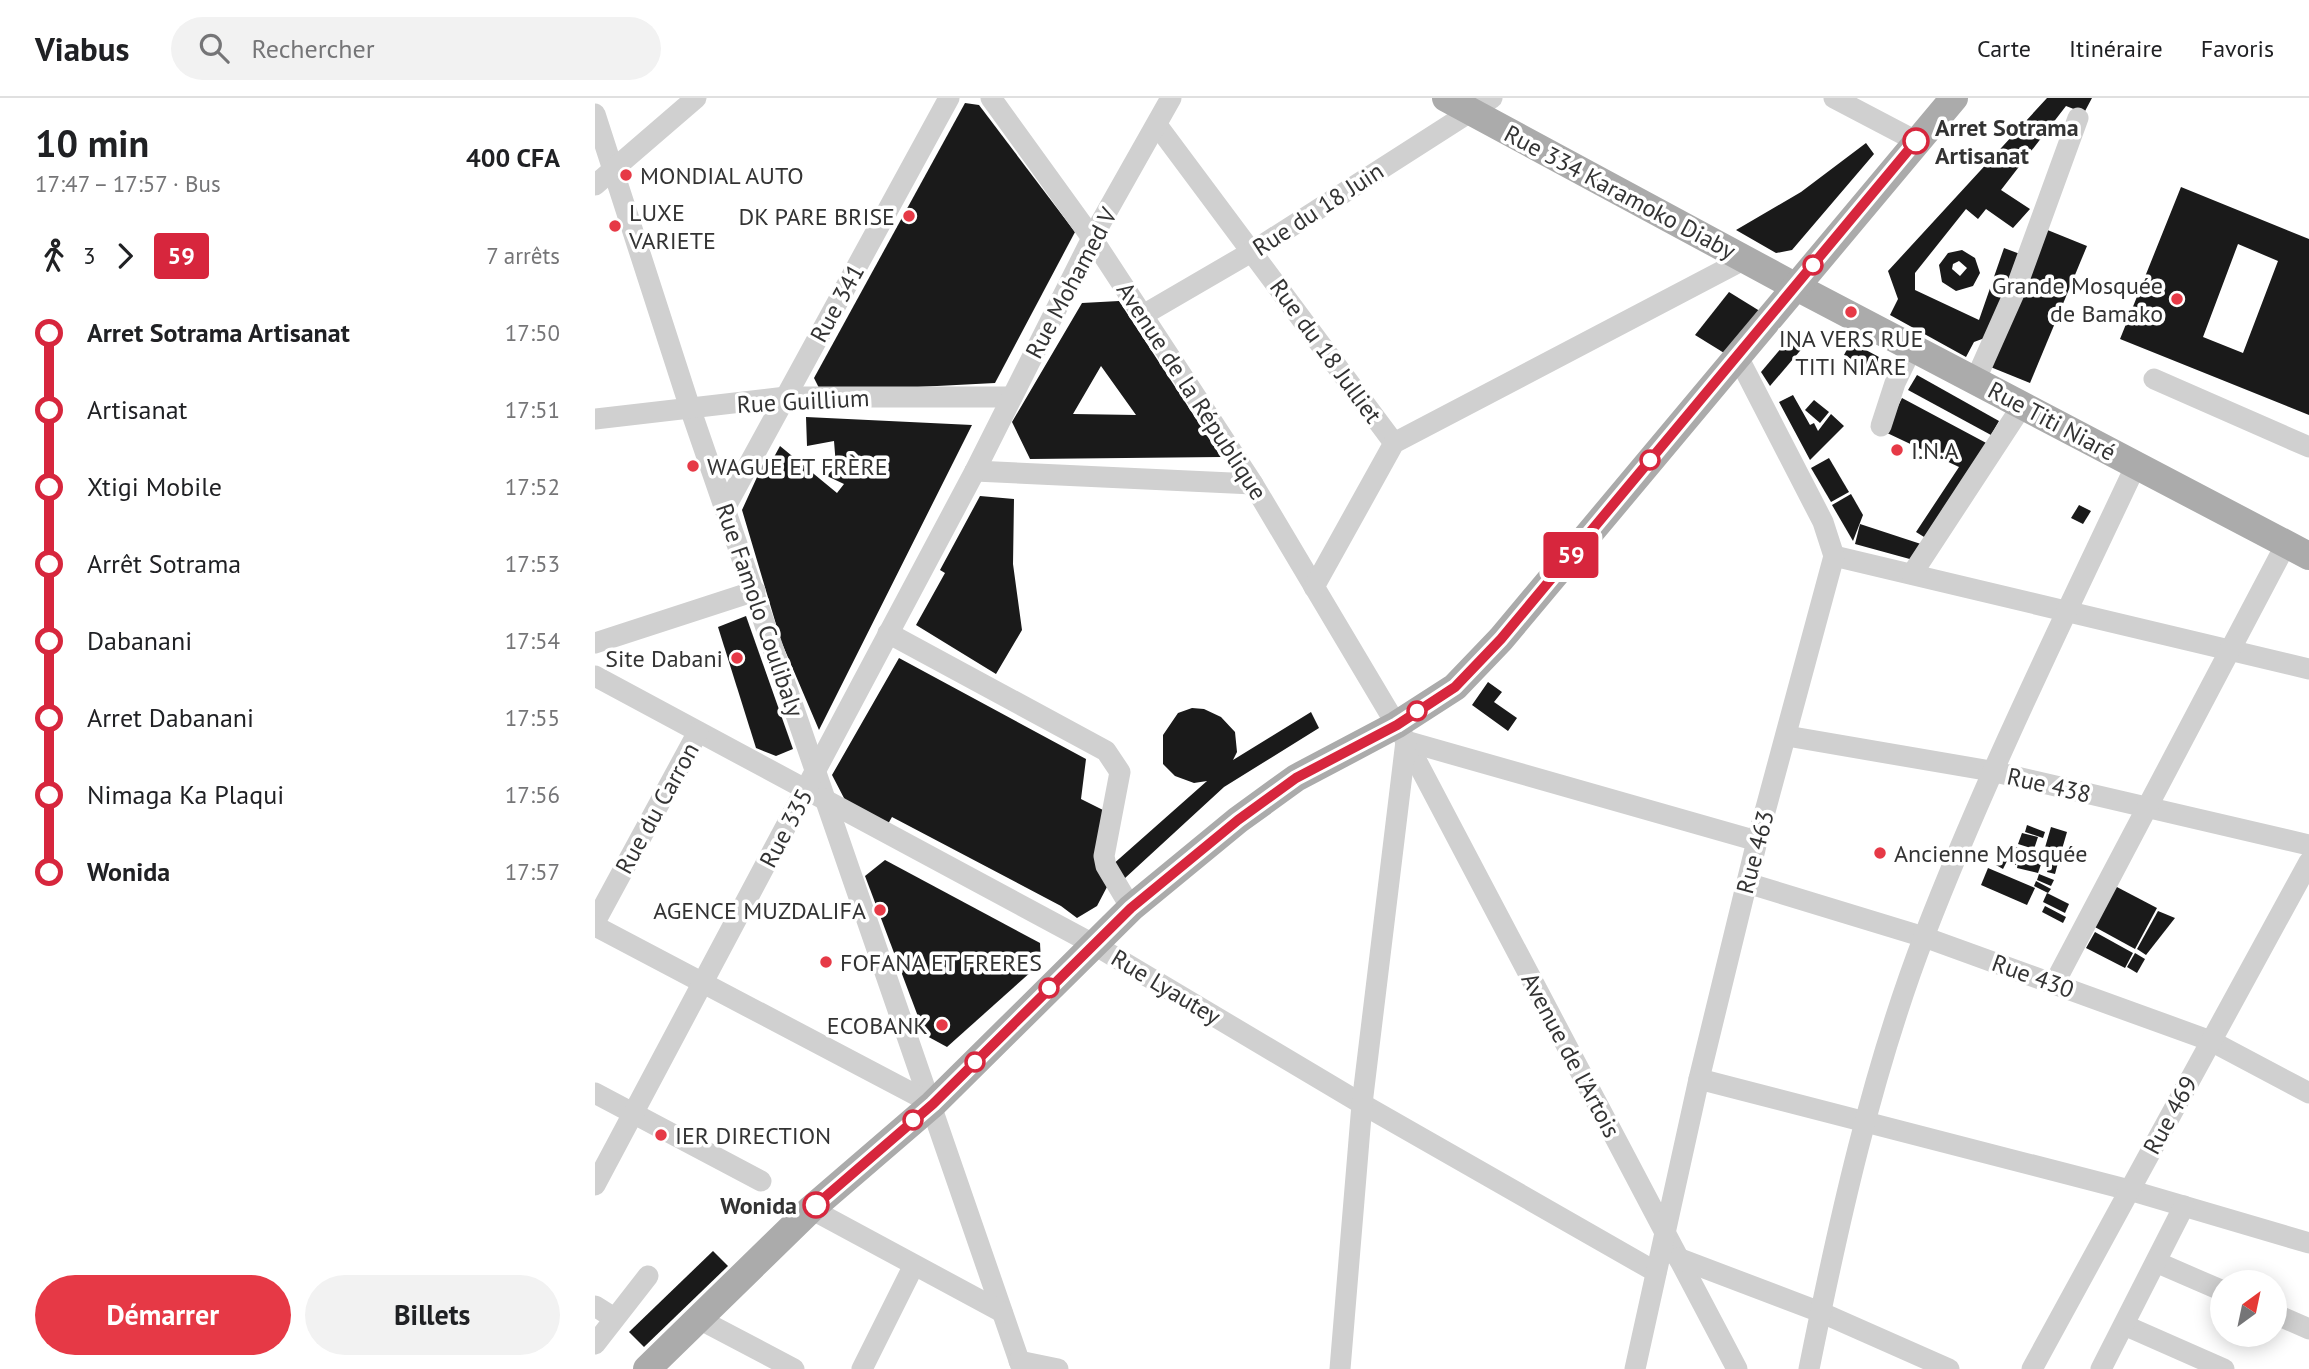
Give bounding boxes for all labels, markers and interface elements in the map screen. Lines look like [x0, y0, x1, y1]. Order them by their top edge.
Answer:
search box [171, 17, 661, 80]
text: Viabus [35, 27, 129, 70]
icon: search [195, 29, 233, 67]
text: Rechercher [251, 32, 375, 65]
text: Carte [1977, 33, 2031, 64]
text: Itinéraire [2069, 33, 2163, 64]
text: Favoris [2201, 33, 2274, 64]
place label: Arret Sotrama Artisanat [1935, 112, 2079, 171]
text: 10 min [35, 118, 149, 167]
street label: Rue 334 Karamoko Diaby [1499, 118, 1741, 266]
marker: Arret Sotrama Artisanat [1903, 128, 1929, 154]
text: 400 CFA [466, 141, 560, 174]
street label: Rue du 18 Juin [1247, 155, 1389, 263]
place label: MONDIAL AUTO [640, 160, 804, 191]
marker: MONDIAL AUTO [618, 167, 634, 183]
text: 17:47 – 17:57 · Bus [35, 169, 221, 198]
place label: LUXE VARIETE [628, 197, 716, 256]
place label: DK PARE BRISE [739, 201, 895, 232]
street label: Rue Mohamed V [1018, 202, 1124, 364]
marker: DK PARE BRISE [901, 208, 917, 224]
marker: LUXE VARIETE [607, 218, 623, 234]
icon: walk [35, 237, 73, 275]
icon: forward [106, 237, 144, 275]
text: 59 [168, 240, 195, 271]
text: 3 [83, 241, 96, 270]
text: 7 arrêts [486, 241, 560, 270]
unlabelled marker [1803, 255, 1823, 275]
street label: Rue 341 [803, 258, 871, 348]
place label: Grande Mosquée de Bamako [1992, 270, 2163, 329]
street label: Rue du 18 Julliet [1263, 273, 1389, 429]
street label: Avenue de la République [1110, 276, 1274, 506]
marker: Grande Mosquée de Bamako [2169, 291, 2185, 307]
marker: INA VERS RUE TITI NIARE [1843, 304, 1859, 320]
text: Arret Sotrama Artisanat [87, 316, 350, 349]
text: 17:50 [505, 318, 560, 347]
place label: INA VERS RUE TITI NIARE [1779, 323, 1923, 382]
street label: Rue Titi Niaré [1983, 374, 2121, 468]
street label: Rue Guillium [736, 382, 870, 420]
text: Artisanat [87, 393, 187, 426]
text: 17:51 [505, 395, 560, 424]
place label: I.N.A [1911, 435, 1958, 466]
marker: I.N.A [1889, 442, 1905, 458]
unlabelled marker [1640, 450, 1660, 470]
place label: WAGUE ET FRÈRE [707, 451, 888, 482]
marker: WAGUE ET FRÈRE [685, 458, 701, 474]
text: Xtigi Mobile [87, 470, 222, 503]
text: 17:52 [505, 472, 560, 501]
street label: Rue Famolo Coulibaly [709, 499, 811, 721]
line badge: 59 [1539, 532, 1602, 578]
text: 59 [1557, 539, 1585, 570]
text: Arrêt Sotrama [87, 547, 241, 580]
text: 17:53 [505, 549, 560, 578]
text: Dabanani [87, 624, 192, 657]
text: 17:54 [505, 626, 560, 655]
place label: Site Dabani [605, 643, 723, 674]
marker: Site Dabani [729, 650, 745, 666]
text: Arret Dabanani [87, 701, 254, 734]
unlabelled marker [1407, 701, 1427, 721]
text: 17:55 [505, 703, 560, 732]
street label: Rue du Carron [608, 737, 706, 879]
street label: Rue 438 [2004, 760, 2094, 810]
text: Nimaga Ka Plaqui [87, 778, 284, 811]
text: 17:56 [505, 780, 560, 809]
street label: Rue 335 [752, 783, 820, 873]
street label: Rue 463 [1729, 807, 1781, 897]
place label: Ancienne Mosquée [1894, 838, 2087, 869]
marker: Ancienne Mosquée [1872, 845, 1888, 861]
text: Wonida [87, 855, 170, 888]
text: 17:57 [505, 857, 560, 886]
place label: AGENCE MUZDALIFA [653, 895, 866, 926]
marker: AGENCE MUZDALIFA [872, 902, 888, 918]
street label: Rue Lyautey [1106, 942, 1226, 1032]
place label: FOFANA ET FRERES [840, 947, 1042, 978]
street label: Rue 430 [1988, 947, 2078, 1005]
marker: FOFANA ET FRERES [818, 954, 834, 970]
street label: Avenue de l'Artois [1515, 967, 1627, 1143]
unlabelled marker [1039, 978, 1059, 998]
place label: ECOBANK [827, 1010, 928, 1041]
marker: ECOBANK [934, 1017, 950, 1033]
unlabelled marker [965, 1052, 985, 1072]
street label: Rue 469 [2136, 1070, 2204, 1160]
unlabelled marker [903, 1110, 923, 1130]
place label: IER DIRECTION [675, 1120, 831, 1151]
marker: IER DIRECTION [653, 1127, 669, 1143]
place label: Wonida [720, 1190, 797, 1221]
marker: Wonida [803, 1192, 829, 1218]
north arrow [2210, 1270, 2287, 1348]
map controls [2210, 1270, 2287, 1347]
button: Démarrer [35, 1275, 291, 1355]
button: Billets [305, 1275, 560, 1355]

